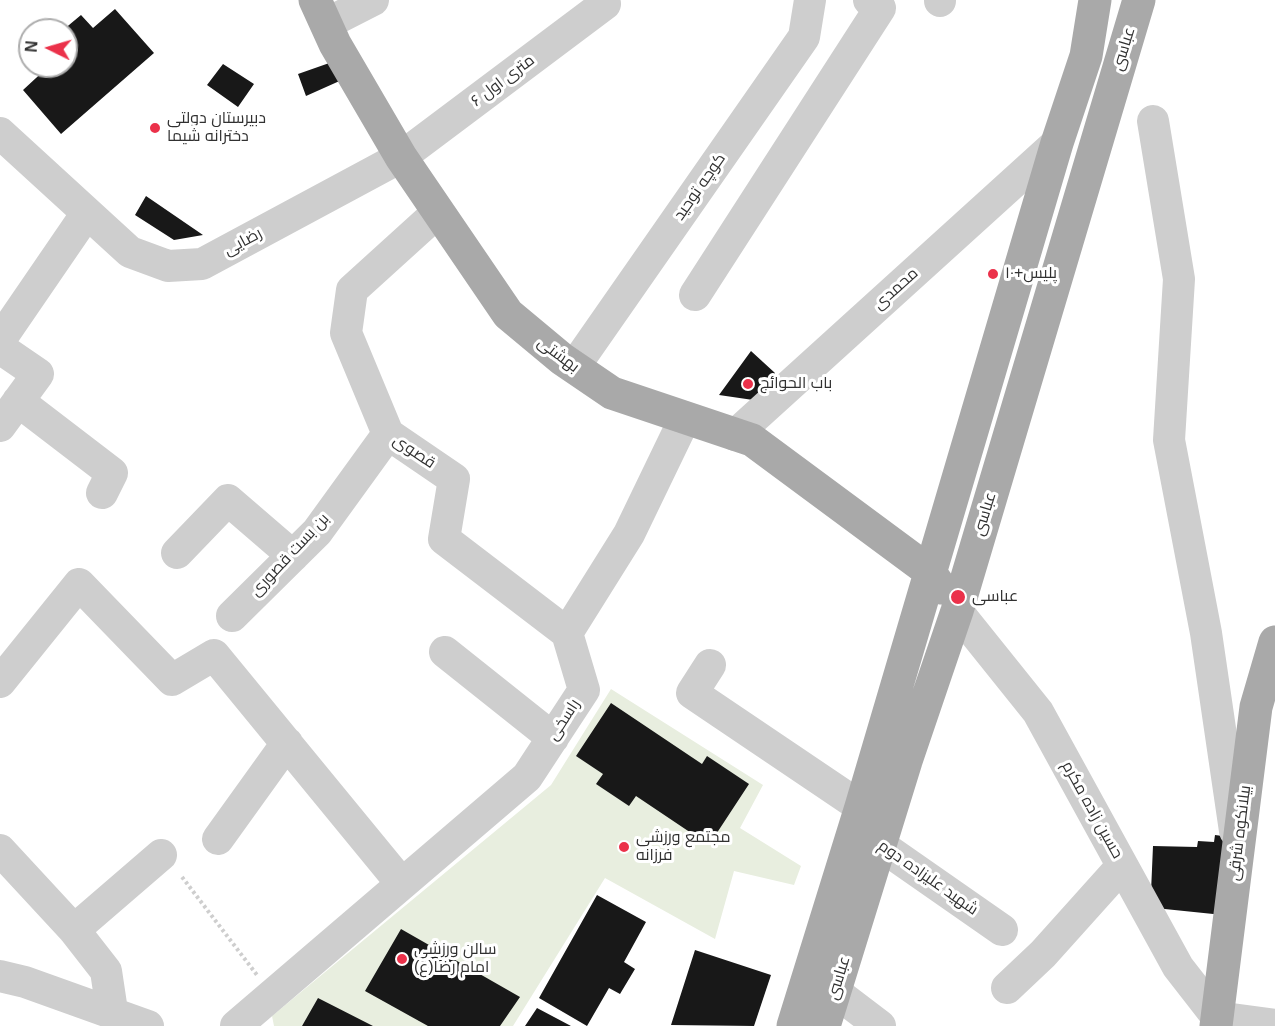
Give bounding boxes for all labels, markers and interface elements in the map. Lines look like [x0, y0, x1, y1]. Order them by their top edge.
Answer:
north arrow [18, 18, 78, 78]
street label: عباسى [1108, 25, 1140, 73]
text: N [23, 40, 41, 53]
street label: ۶ متری اول [468, 51, 538, 111]
place label: دبیرستان دولتی دخترانه شیما [167, 109, 266, 147]
marker: دبیرستان دولتی دخترانه شیما [148, 121, 162, 135]
street label: کوچه توحید [670, 150, 730, 224]
street label: رضایی [221, 224, 265, 260]
street label: محمدی [870, 264, 922, 314]
place label: پلیس+۱۰ [1005, 264, 1057, 284]
marker: پلیس+۱۰ [986, 267, 1000, 281]
street label: بهشتی [533, 333, 583, 377]
place label: باب الحوائج [760, 374, 832, 394]
marker: باب الحوائج [741, 377, 755, 391]
street label: قصوی [389, 431, 439, 473]
street label: عباسى [969, 490, 1001, 538]
street label: بن بست قصوری [247, 509, 333, 601]
place label: عباسی [972, 587, 1018, 607]
marker: عباسی [949, 588, 967, 606]
street label: راسخی [544, 696, 584, 744]
street label: حسین زاده مکرم [1057, 758, 1127, 862]
street label: بیلانکوه شرقی [1225, 784, 1255, 882]
place label: مجتمع ورزشی فرزانه [636, 828, 730, 866]
street label: شهید علیزاده دوم [874, 836, 982, 920]
marker: مجتمع ورزشی فرزانه [617, 840, 631, 854]
place label: سالن ورزشی امام رضا(ع) [414, 940, 496, 978]
marker: سالن ورزشی امام رضا(ع) [395, 952, 409, 966]
street label: عباسى [823, 954, 855, 1002]

